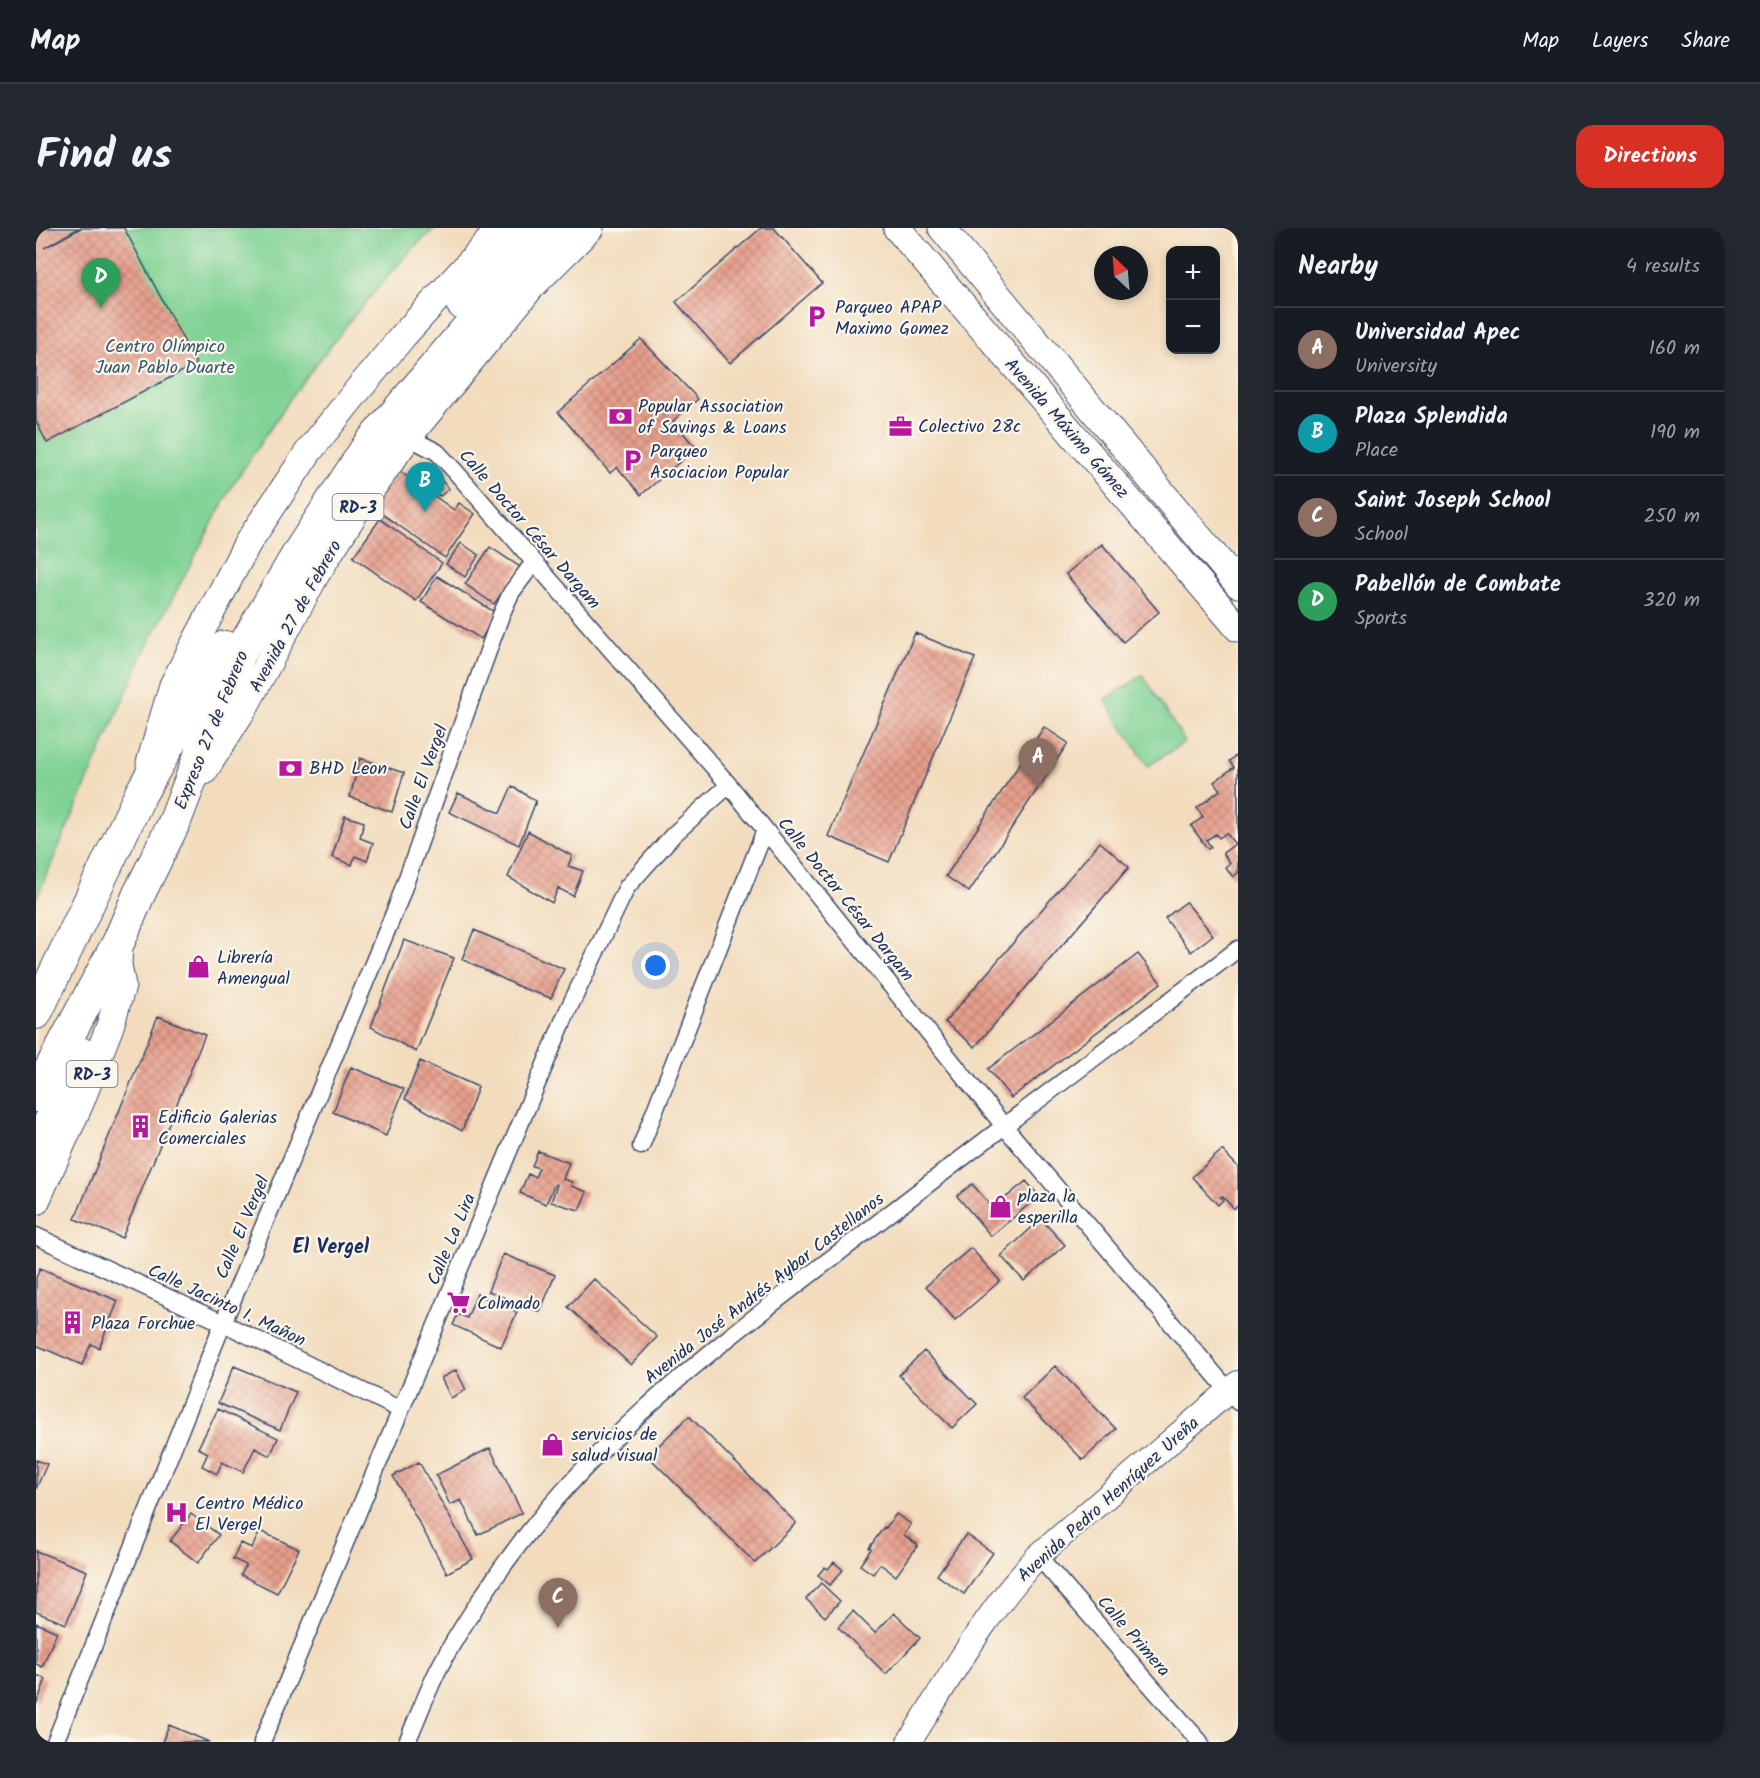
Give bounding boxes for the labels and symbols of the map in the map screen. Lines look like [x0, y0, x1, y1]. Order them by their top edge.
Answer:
north arrow [1094, 246, 1148, 300]
pin: D [82, 259, 120, 308]
place label: Parqueo APAP Maximo Gomez [835, 294, 949, 344]
parking icon: Parqueo APAP Maximo Gomez [804, 304, 830, 330]
park label: Centro Olímpico Juan Pablo Duarte [95, 333, 235, 383]
street label: Avenida Máximo Gómez [996, 352, 1136, 506]
place label: Popular Association of Savings & Loans [638, 393, 787, 443]
bank icon: Popular Association of Savings & Loans [607, 403, 633, 429]
office icon: Colectivo 28c [887, 413, 913, 439]
place label: Colectivo 28c [918, 413, 1021, 442]
place label: Parqueo Asociacion Popular [650, 438, 790, 488]
street label: Calle Doctor César Dargam [451, 443, 607, 617]
parking icon: Parqueo Asociacion Popular [619, 448, 645, 474]
pin: B [406, 462, 444, 512]
road number: RD-3 [332, 494, 384, 520]
street label: Avenida 27 de Febrero [242, 535, 350, 698]
street label: Expreso 27 de Febrero [167, 647, 258, 814]
street label: Calle El Vergel [392, 720, 457, 834]
pin: A [1018, 738, 1058, 788]
bank icon: BHD Leon [278, 755, 304, 781]
place label: BHD Leon [309, 755, 387, 784]
street label: Calle Doctor César Dargam [769, 811, 921, 989]
place label: Librería Amengual [217, 944, 291, 994]
your location [641, 951, 670, 980]
shop icon: Librería Amengual [186, 954, 212, 980]
road number: RD-3 [67, 1061, 118, 1087]
place label: Edificio Galerias Comerciales [158, 1104, 278, 1154]
building icon: Edificio Galerias Comerciales [127, 1114, 153, 1140]
street label: Calle El Vergel [209, 1171, 278, 1284]
place label: plaza la esperilla [1017, 1183, 1078, 1233]
street label: Avenida José Andrés Aybar Castellanos [639, 1186, 891, 1392]
street label: Calle La Lira [420, 1189, 485, 1290]
shop icon: plaza la esperilla [987, 1193, 1013, 1219]
district label: El Vergel [293, 1232, 370, 1264]
street label: Calle Jacinto I. Mañon [143, 1257, 310, 1356]
supermarket icon: Colmado [446, 1290, 472, 1316]
place label: Colmado [477, 1290, 540, 1319]
building icon: Plaza Forchue [60, 1310, 86, 1336]
place label: Plaza Forchue [91, 1310, 195, 1339]
street label: Avenida Pedro Henríquez Ureña [1011, 1410, 1207, 1590]
place label: servicios de salud visual [571, 1421, 658, 1471]
shop icon: servicios de salud visual [540, 1431, 566, 1457]
place label: Centro Médico El Vergel [195, 1490, 303, 1540]
hospital icon: Centro Médico El Vergel [164, 1500, 190, 1526]
pin: C [538, 1578, 578, 1628]
street label: Calle Primera [1089, 1590, 1177, 1684]

